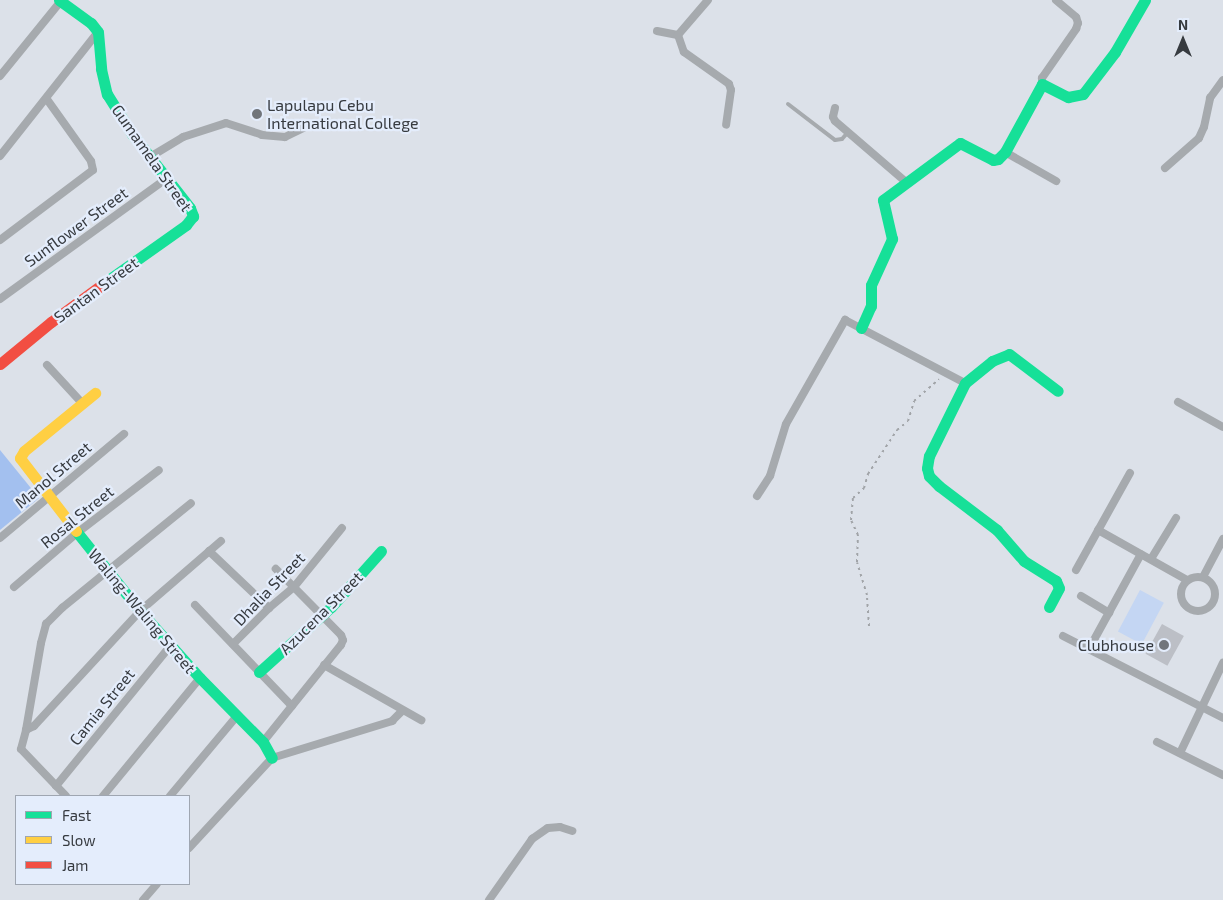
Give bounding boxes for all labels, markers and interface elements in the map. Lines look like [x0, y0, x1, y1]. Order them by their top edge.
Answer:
north arrow [1158, 15, 1208, 65]
text: N [1178, 16, 1188, 33]
place label: Lapulapu Cebu International College [267, 95, 419, 133]
street label: Gumamela Street [108, 101, 196, 215]
marker: Lapulapu Cebu International College [251, 108, 263, 120]
street label: Sunflower Street [20, 183, 132, 271]
street label: Santan Street [50, 253, 142, 327]
street label: Manol Street [11, 437, 95, 513]
street label: Rosal Street [37, 482, 117, 552]
street label: Waling-Waling Street [84, 545, 200, 677]
street label: Dhalia Street [229, 548, 309, 630]
street label: Azucena Street [275, 567, 367, 659]
place label: Clubhouse [1078, 635, 1154, 655]
marker: Clubhouse [1158, 639, 1170, 651]
street label: Camia Street [65, 665, 139, 749]
legend [15, 795, 190, 885]
text: Fast [62, 806, 91, 824]
text: Slow [62, 831, 96, 849]
text: Jam [62, 856, 88, 874]

